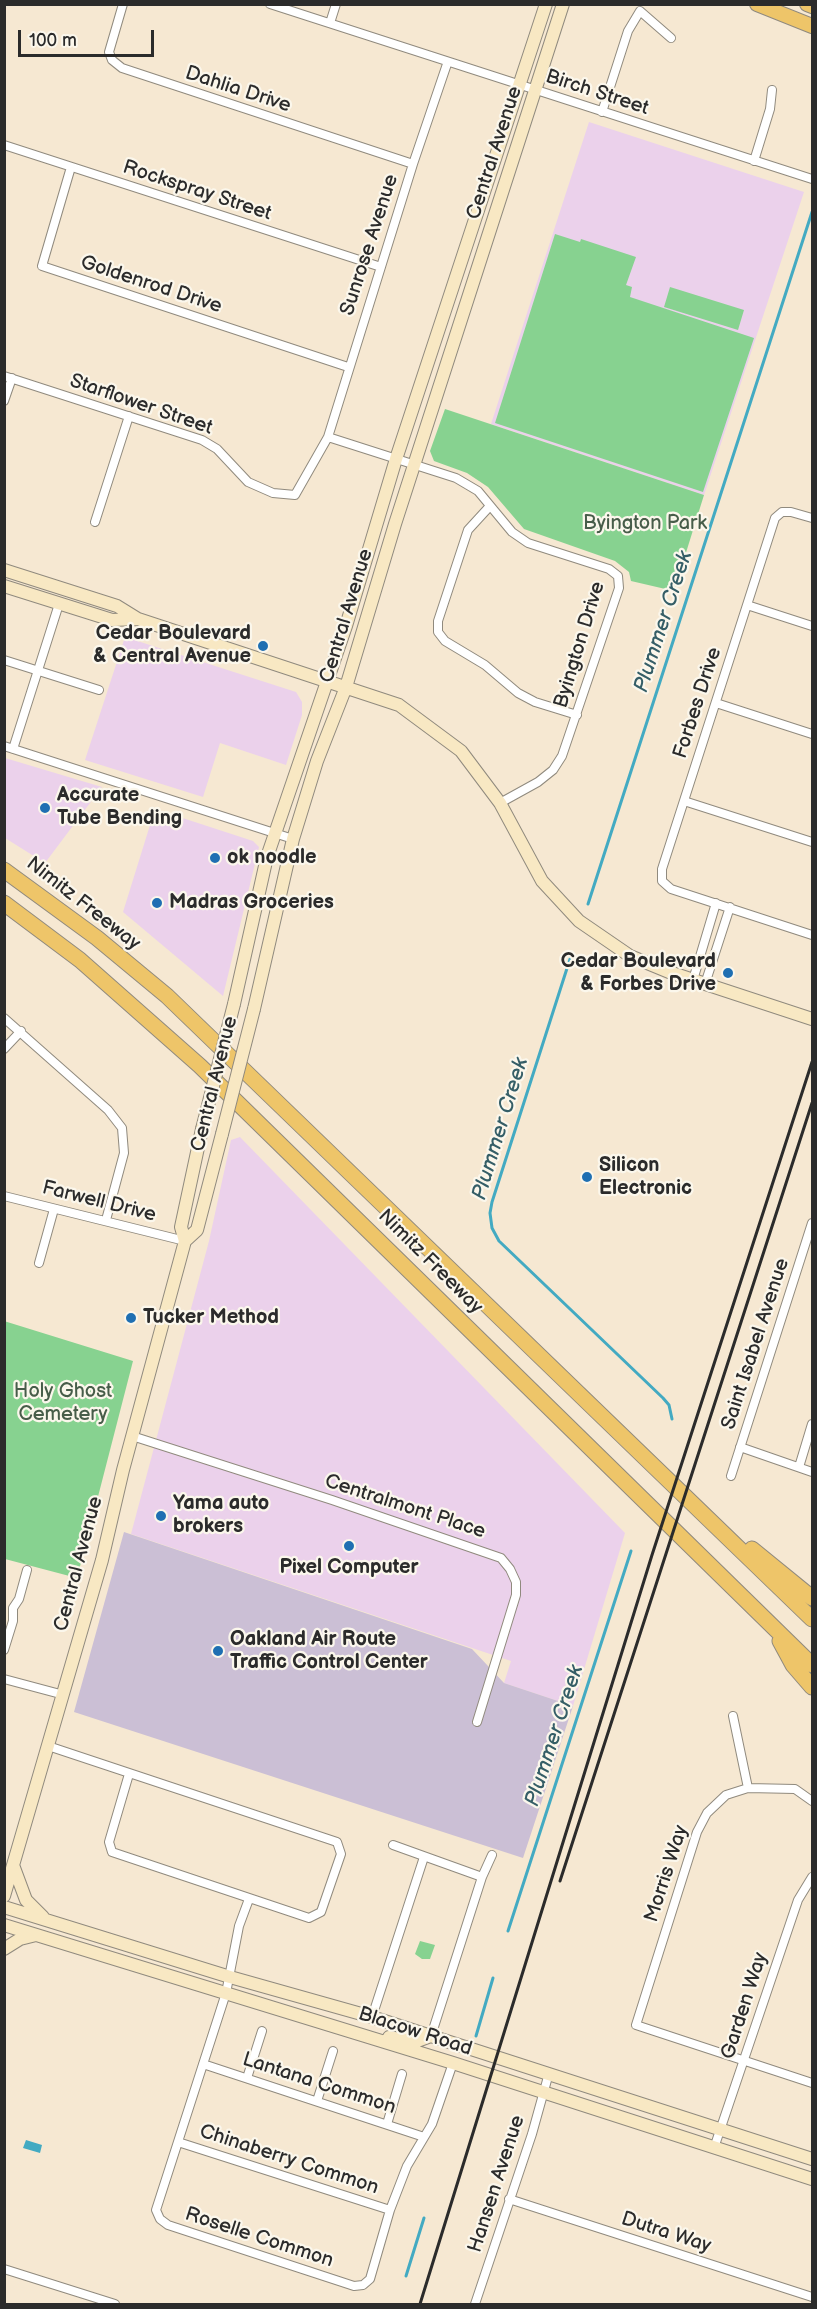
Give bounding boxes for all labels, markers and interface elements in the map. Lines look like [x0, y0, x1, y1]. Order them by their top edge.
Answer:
scale bar [21, 18, 158, 56]
text: 100 m [29, 30, 77, 51]
street label: Dahlia Drive [182, 62, 294, 118]
street label: Birch Street [542, 65, 652, 121]
street label: Central Avenue [462, 83, 528, 223]
street label: Rockspray Street [120, 156, 274, 226]
street label: Sunrose Avenue [336, 171, 404, 319]
street label: Goldenrod Drive [77, 251, 225, 319]
street label: Starflower Street [66, 369, 216, 441]
park label: Byington Park [583, 512, 707, 536]
street label: Central Avenue [315, 546, 379, 686]
water label: Plummer Creek [629, 548, 699, 696]
street label: Byington Drive [549, 579, 611, 711]
place label: Cedar Boulevard & Central Avenue [93, 622, 251, 669]
marker: Cedar Boulevard & Central Avenue [256, 639, 270, 653]
street label: Forbes Drive [669, 644, 727, 762]
place label: Accurate Tube Bending [57, 784, 182, 831]
marker: Accurate Tube Bending [38, 801, 52, 815]
place label: ok noodle [227, 846, 316, 870]
marker: ok noodle [208, 851, 222, 865]
street label: Nimitz Freeway [21, 852, 145, 956]
place label: Madras Groceries [169, 891, 334, 915]
marker: Madras Groceries [150, 896, 164, 910]
place label: Cedar Boulevard & Forbes Drive [561, 950, 716, 997]
marker: Cedar Boulevard & Forbes Drive [721, 966, 735, 980]
street label: Central Avenue [187, 1014, 243, 1154]
water label: Plummer Creek [467, 1055, 535, 1203]
place label: Silicon Electronic [599, 1154, 692, 1201]
marker: Silicon Electronic [580, 1170, 594, 1184]
street label: Farwell Drive [40, 1176, 158, 1228]
street label: Nimitz Freeway [373, 1205, 487, 1319]
street label: Saint Isabel Avenue [717, 1255, 795, 1433]
place label: Tucker Method [143, 1306, 279, 1330]
marker: Tucker Method [124, 1311, 138, 1325]
park label: Holy Ghost Cemetery [14, 1380, 112, 1427]
street label: Centralmont Place [322, 1470, 488, 1544]
place label: Yama auto brokers [173, 1492, 269, 1539]
street label: Central Avenue [49, 1494, 109, 1634]
marker: Yama auto brokers [154, 1509, 168, 1523]
marker: Pixel Computer [342, 1539, 356, 1553]
place label: Pixel Computer [279, 1556, 419, 1580]
place label: Oakland Air Route Traffic Control Center [230, 1628, 428, 1675]
marker: Oakland Air Route Traffic Control Center [211, 1644, 225, 1658]
water label: Plummer Creek [520, 1662, 590, 1810]
street label: Morris Way [640, 1823, 694, 1925]
street label: Garden Way [716, 1950, 774, 2062]
street label: Blacow Road [355, 2002, 475, 2062]
street label: Lantana Common [239, 2048, 399, 2120]
street label: Hansen Avenue [464, 2112, 530, 2256]
street label: Chinaberry Common [196, 2120, 382, 2200]
street label: Roselle Common [182, 2203, 336, 2273]
street label: Dutra Way [618, 2207, 714, 2259]

